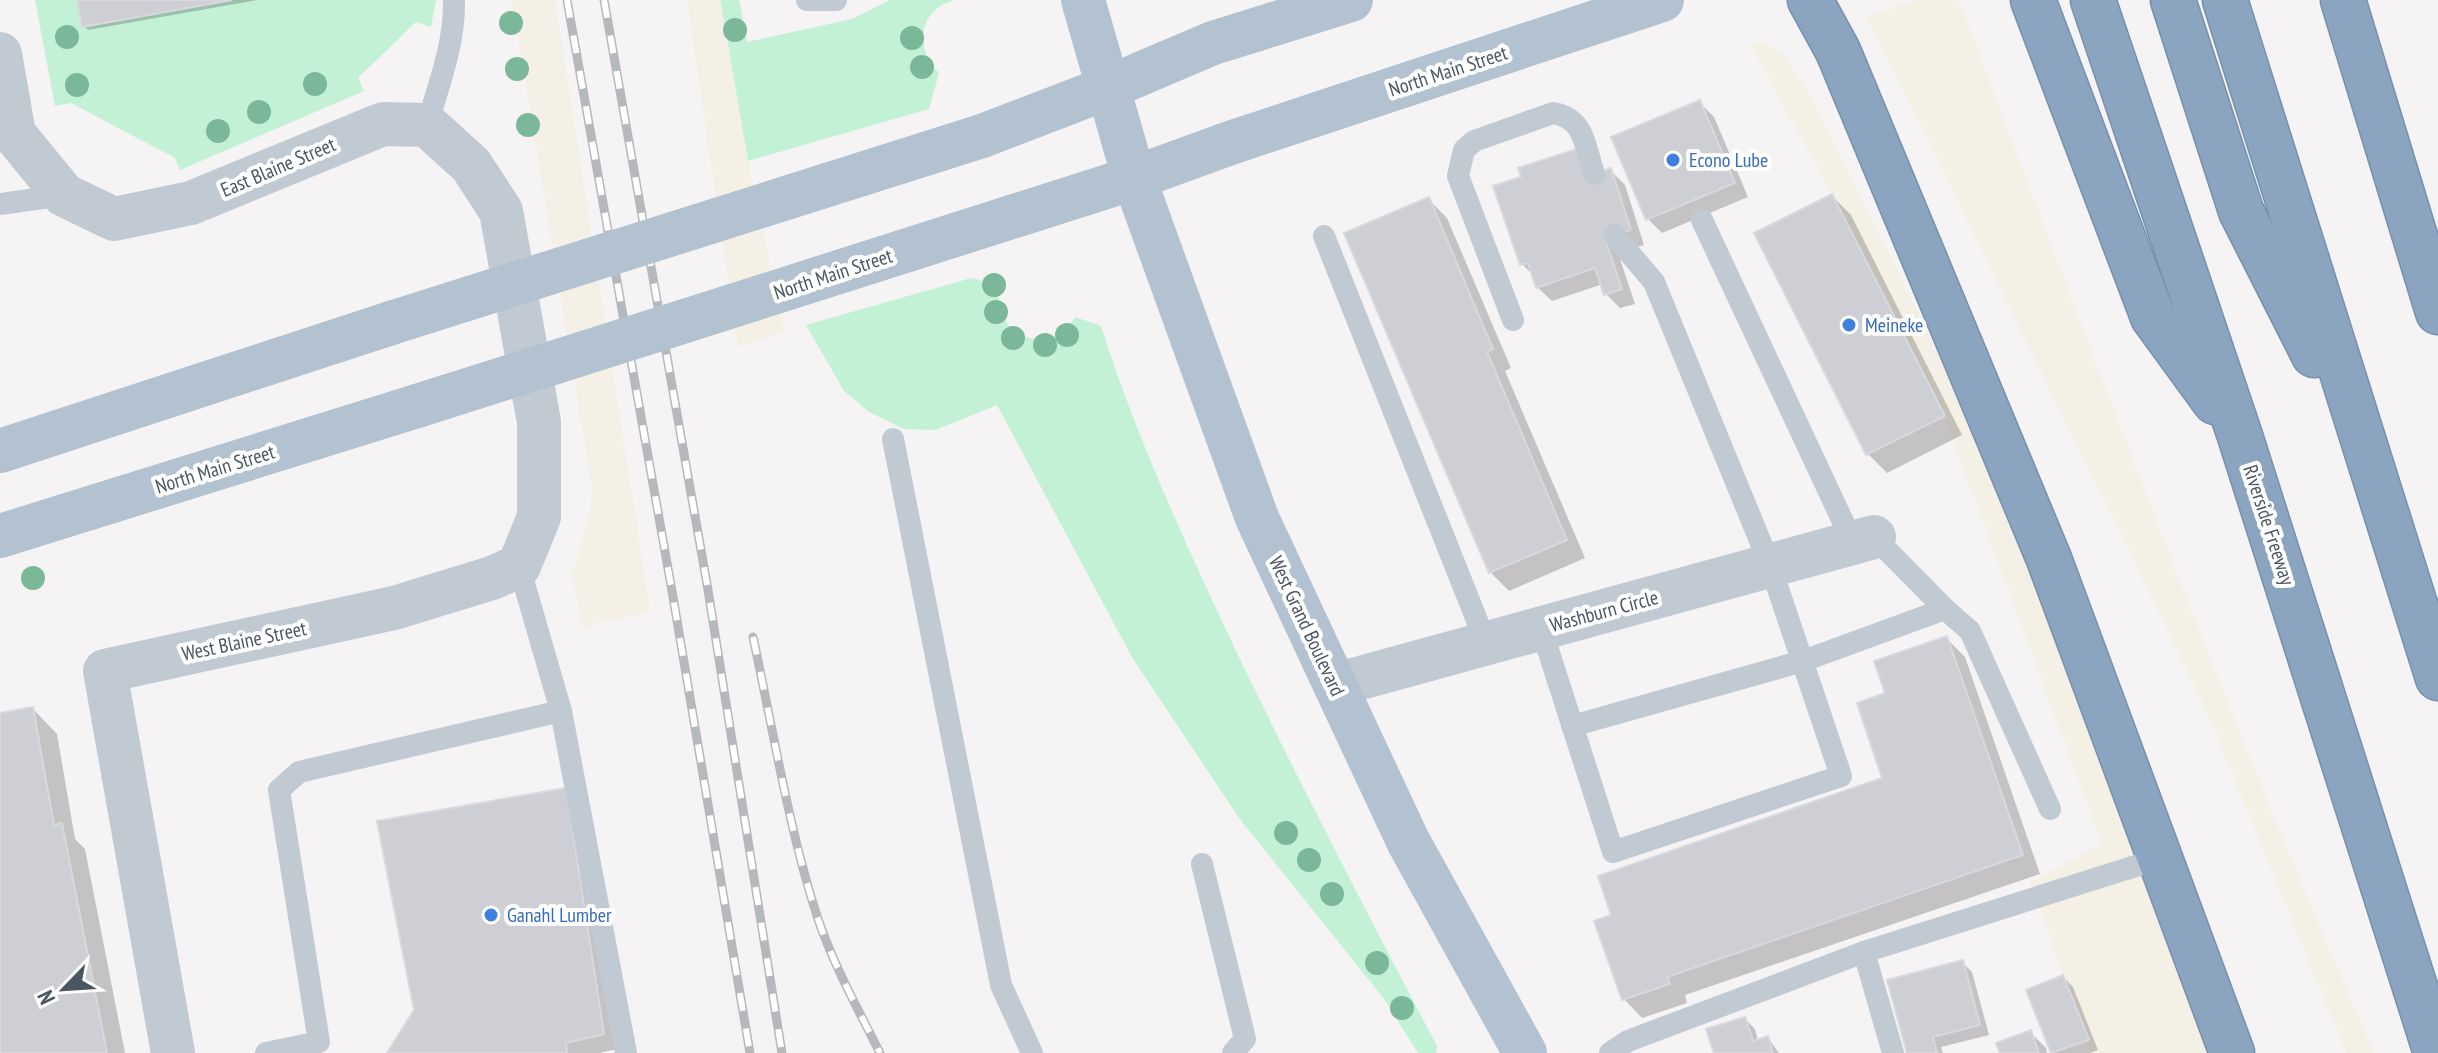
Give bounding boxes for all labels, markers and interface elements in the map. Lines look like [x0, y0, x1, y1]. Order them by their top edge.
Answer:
street label: North Main Street [1385, 39, 1511, 102]
street label: East Blaine Street [217, 131, 340, 203]
place label: Econo Lube [1689, 147, 1768, 173]
marker: Econo Lube [1664, 151, 1682, 169]
street label: North Main Street [770, 242, 896, 305]
place label: Meineke [1865, 312, 1923, 338]
marker: Meineke [1840, 316, 1858, 334]
street label: North Main Street [152, 438, 278, 499]
street label: Riverside Freeway [2237, 462, 2301, 589]
street label: West Grand Boulevard [1263, 552, 1351, 700]
street label: Washburn Circle [1547, 584, 1661, 638]
street label: West Blaine Street [179, 615, 309, 667]
place label: Ganahl Lumber [507, 902, 612, 928]
marker: Ganahl Lumber [482, 906, 500, 924]
north arrow [24, 949, 104, 1029]
text: N [31, 986, 61, 1009]

